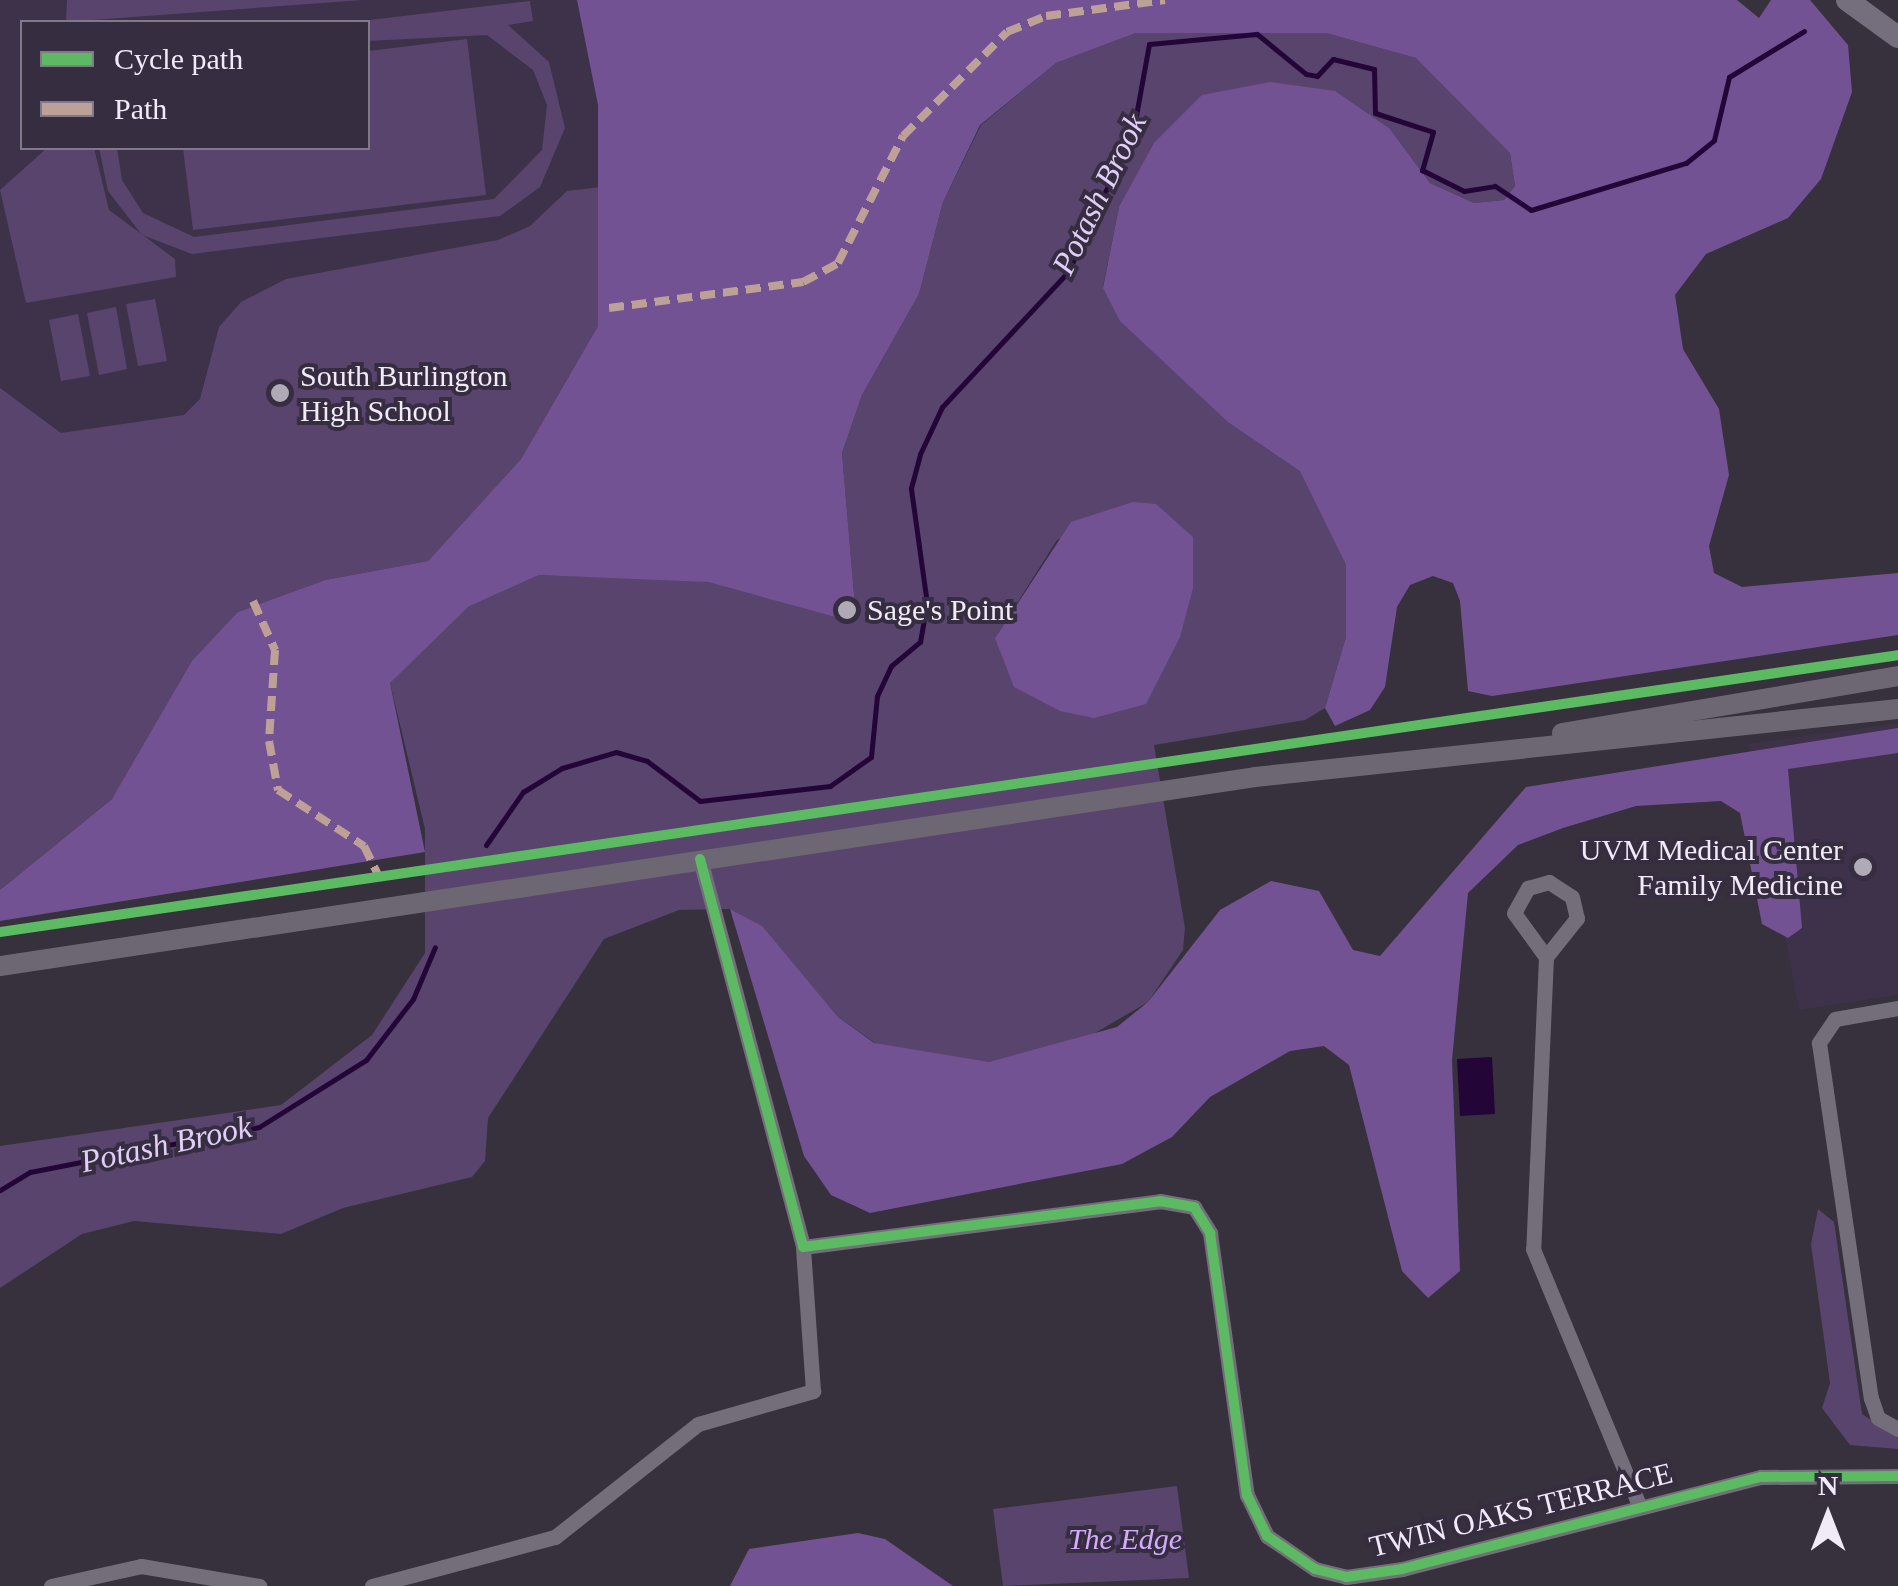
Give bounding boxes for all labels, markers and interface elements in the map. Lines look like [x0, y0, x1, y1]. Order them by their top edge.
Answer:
legend [20, 20, 370, 150]
text: Cycle path [114, 42, 243, 75]
text: Path [114, 92, 167, 125]
water label: Potash Brook [1044, 107, 1154, 281]
place label: South Burlington High School [300, 358, 508, 428]
marker: South Burlington High School [269, 382, 291, 404]
place label: Sage's Point [867, 592, 1013, 628]
marker: Sage's Point [836, 599, 858, 621]
place label: UVM Medical Center Family Medicine [1580, 832, 1843, 902]
marker: UVM Medical Center Family Medicine [1852, 856, 1874, 878]
water label: Potash Brook [77, 1107, 255, 1181]
street label: TWIN OAKS TERRACE [1365, 1455, 1677, 1565]
north arrow [1778, 1466, 1878, 1566]
text: N [1818, 1470, 1838, 1501]
park label: The Edge [1068, 1521, 1182, 1557]

